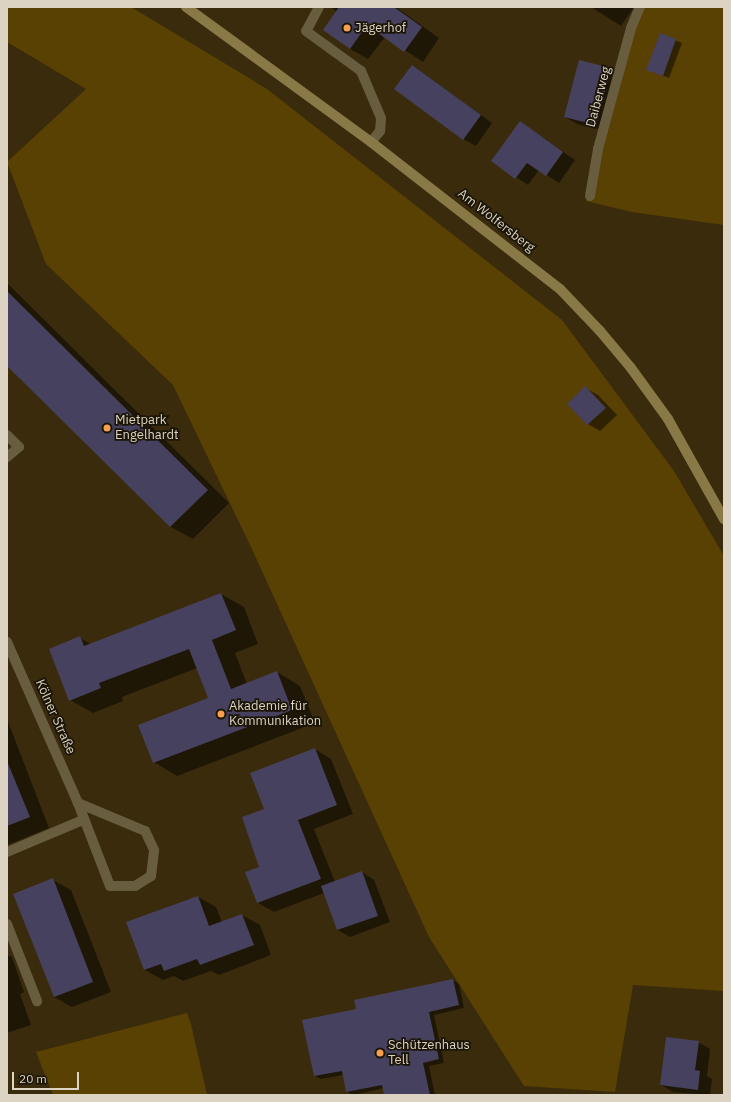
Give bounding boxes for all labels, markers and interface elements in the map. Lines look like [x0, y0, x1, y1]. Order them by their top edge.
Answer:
place label: Jägerhof [355, 20, 406, 36]
marker: Jägerhof [342, 23, 352, 33]
street label: Daiberweg [583, 65, 615, 129]
street label: Am Wolfersberg [454, 186, 538, 256]
place label: Mietpark Engelhardt [115, 413, 179, 444]
marker: Mietpark Engelhardt [102, 423, 112, 433]
street label: Kölner Straße [32, 677, 78, 757]
place label: Akademie für Kommunikation [229, 699, 321, 730]
marker: Akademie für Kommunikation [216, 709, 226, 719]
place label: Schützenhaus Tell [388, 1038, 470, 1069]
marker: Schützenhaus Tell [375, 1048, 385, 1058]
scale bar [14, 1064, 81, 1090]
text: 20 m [19, 1071, 47, 1086]

